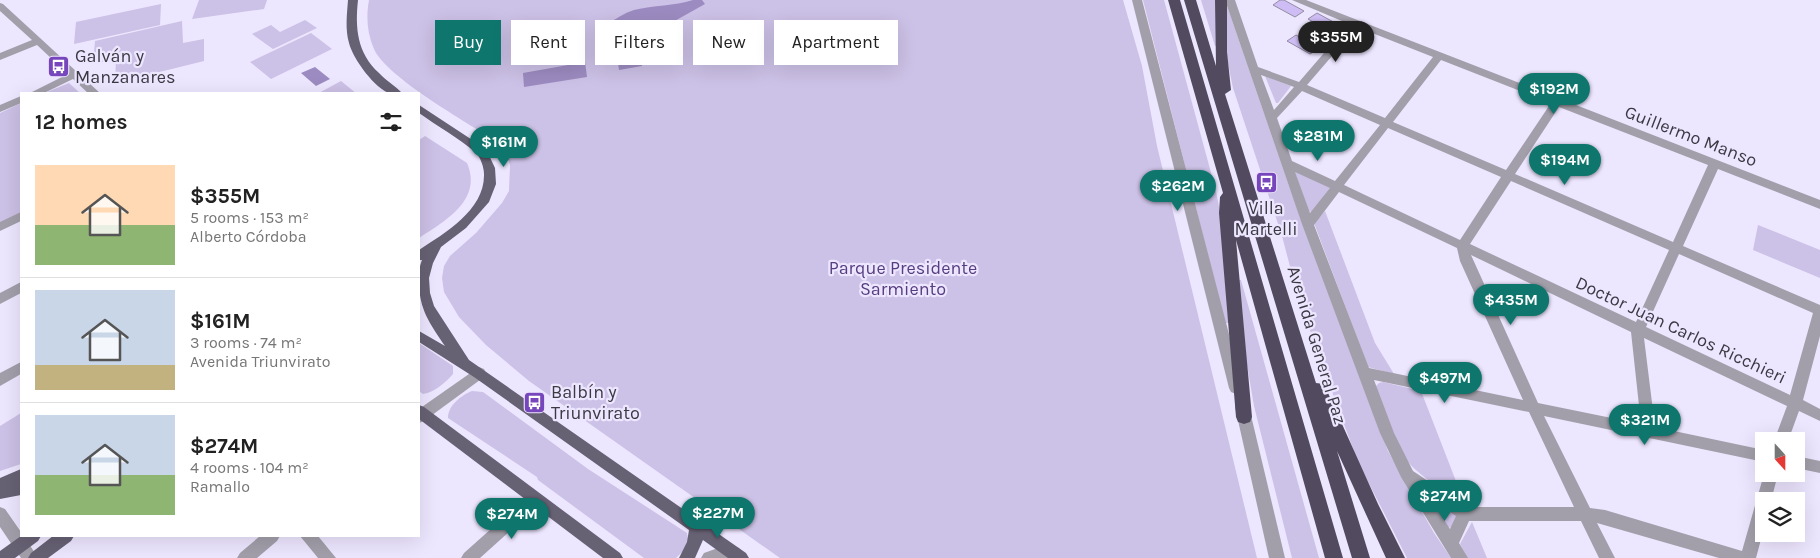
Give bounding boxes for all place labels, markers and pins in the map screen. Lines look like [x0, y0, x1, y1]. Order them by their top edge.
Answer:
pin: $355M [1301, 20, 1371, 63]
place label: Galván y Manzanares [75, 45, 175, 88]
bus stop icon: Galván y Manzanares [47, 54, 71, 78]
pin: $192M [1519, 72, 1589, 115]
pin: $281M [1283, 120, 1353, 162]
pin: $161M [469, 126, 539, 168]
pin: $194M [1530, 144, 1600, 186]
pin: $262M [1143, 170, 1213, 212]
bus stop icon: Villa Martelli [1254, 171, 1278, 195]
place label: Villa Martelli [1234, 197, 1298, 240]
pin: $435M [1476, 284, 1546, 326]
pin: $497M [1410, 362, 1480, 404]
place label: Balbín y Triunvirato [551, 381, 640, 424]
bus stop icon: Balbín y Triunvirato [523, 390, 547, 414]
pin: $321M [1610, 404, 1680, 446]
pin: $274M [1410, 480, 1480, 522]
pin: $227M [683, 496, 753, 539]
pin: $274M [477, 498, 547, 540]

